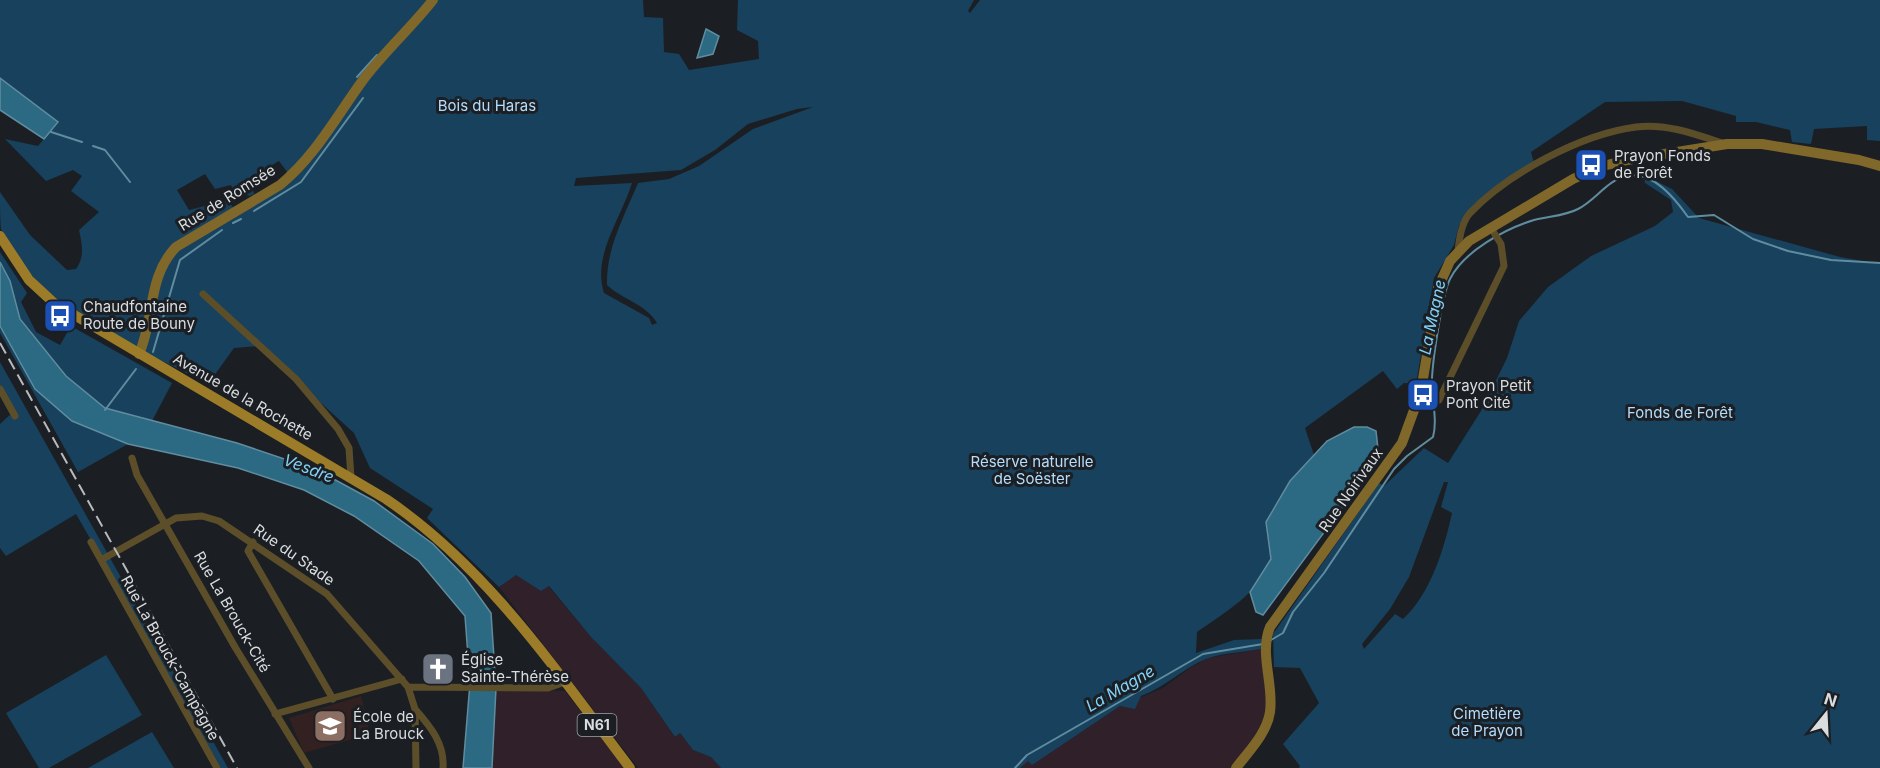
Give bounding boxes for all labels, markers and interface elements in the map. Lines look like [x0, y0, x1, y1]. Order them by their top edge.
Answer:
park label: Bois du Haras [438, 96, 536, 115]
place label: Prayon Fonds de Forêt [1614, 146, 1711, 182]
bus stop icon: Prayon Fonds de Forêt [1573, 147, 1609, 183]
street label: Rue de Romsée [175, 160, 279, 235]
water label: La Magne [1414, 278, 1450, 356]
place label: Chaudfontaine Route de Bouny [83, 297, 195, 333]
bus stop icon: Chaudfontaine Route de Bouny [42, 298, 78, 334]
street label: Avenue de la Rochette [170, 349, 316, 444]
place label: Prayon Petit Pont Cité [1446, 376, 1531, 412]
bus stop icon: Prayon Petit Pont Cité [1405, 377, 1441, 413]
park label: Fonds de Forêt [1627, 403, 1733, 422]
street label: Rue Noirivaux [1314, 444, 1387, 536]
water label: Vesdre [281, 449, 337, 487]
park label: Réserve naturelle de Soëster [970, 452, 1094, 488]
street label: Rue du Stade [250, 520, 339, 590]
street label: Rue La Brouck-Cité [190, 548, 275, 676]
street label: Rue La Brouck-Campagne [117, 572, 224, 744]
place label: Église Sainte-Thérèse [461, 650, 569, 686]
church icon: Église Sainte-Thérèse [420, 651, 456, 687]
water label: La Magne [1082, 660, 1158, 716]
north arrow [1796, 684, 1856, 744]
text: N [1822, 688, 1840, 711]
park label: Cimetière de Prayon [1451, 704, 1523, 740]
place label: École de La Brouck [353, 707, 425, 743]
school or university icon: École de La Brouck [312, 708, 348, 744]
road number: N61 [578, 714, 616, 736]

